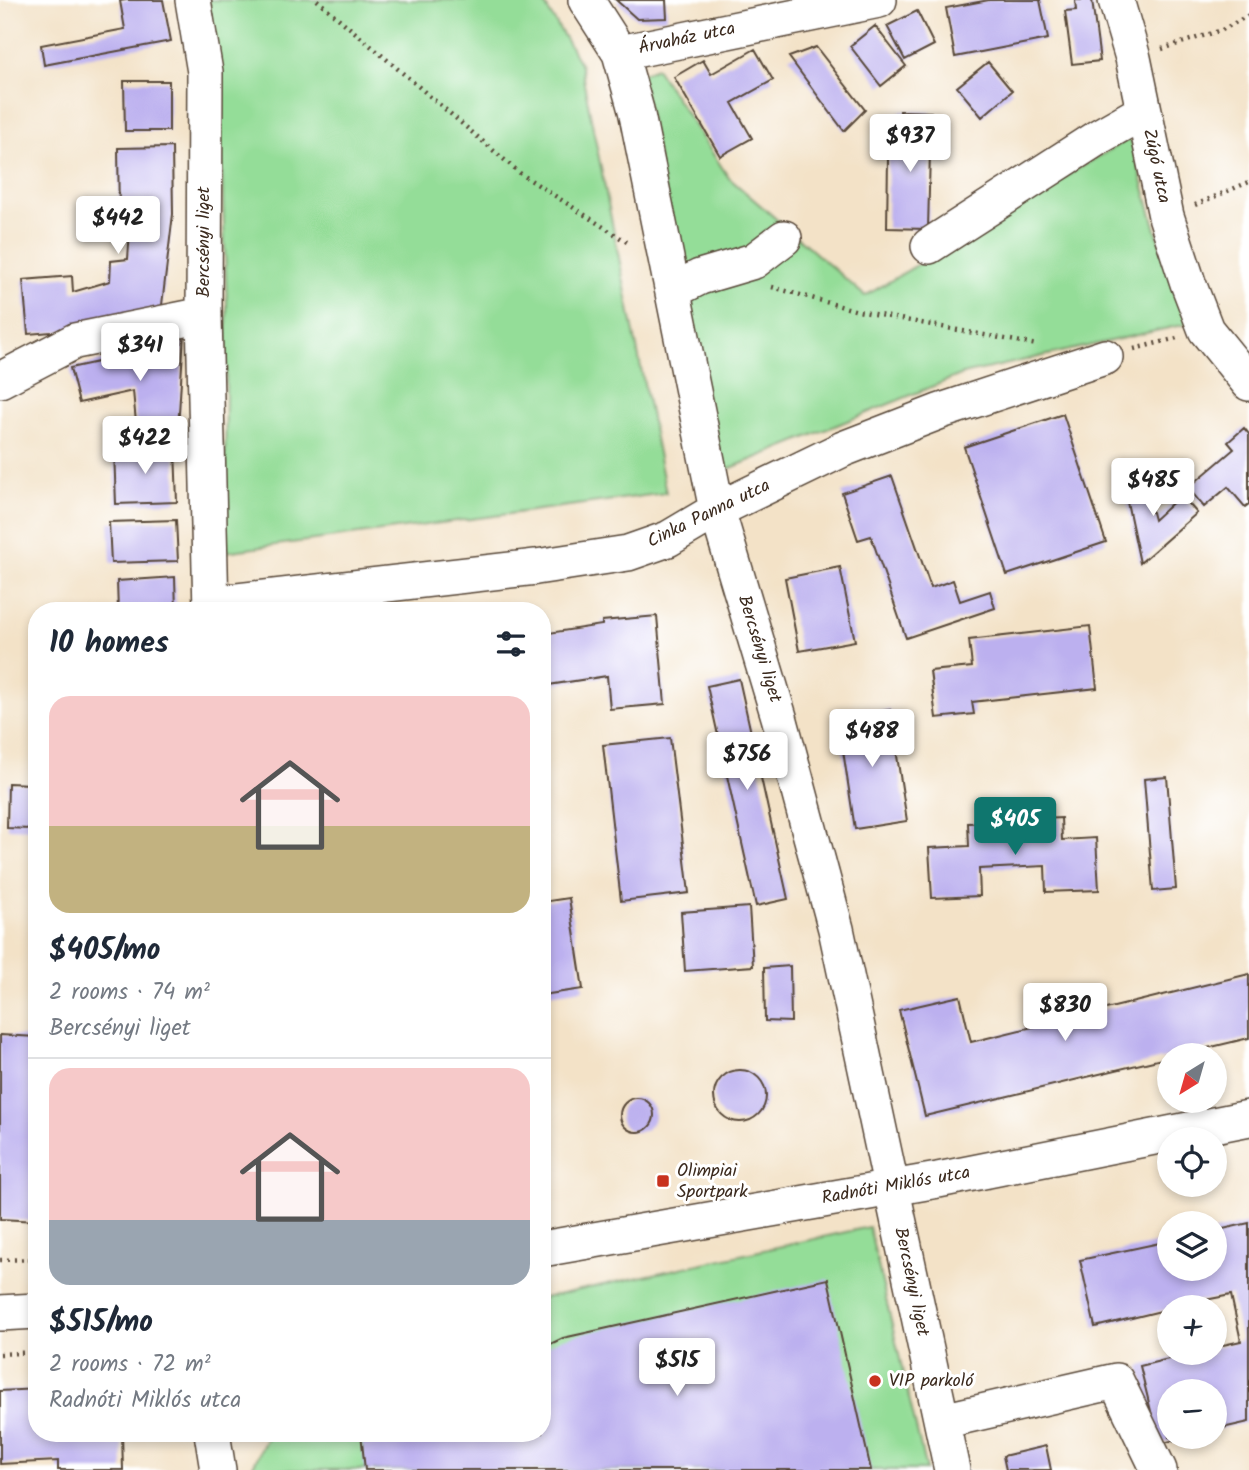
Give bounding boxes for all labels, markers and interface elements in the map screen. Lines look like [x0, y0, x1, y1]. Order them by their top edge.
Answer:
street label: Árvaház utca [636, 15, 738, 63]
pin: $937 [869, 114, 951, 174]
text: $937 [886, 119, 934, 155]
street label: Zúgó utca [1134, 126, 1178, 206]
street label: Bercsényi liget [190, 186, 219, 297]
pin: $442 [77, 196, 159, 256]
text: $442 [92, 201, 144, 237]
pin: $341 [99, 324, 181, 383]
text: $341 [117, 328, 163, 364]
pin: $422 [104, 416, 186, 476]
text: $422 [119, 421, 171, 457]
pin: $485 [1112, 458, 1194, 518]
text: $485 [1127, 463, 1179, 499]
street label: Cinka Panna utca [642, 472, 776, 556]
street label: Bercsényi liget [729, 592, 789, 707]
text: 10 homes [49, 620, 169, 668]
icon: filters [492, 625, 530, 663]
pin: $488 [831, 710, 913, 769]
text: $488 [845, 714, 899, 750]
pin: $756 [706, 732, 788, 792]
text: $756 [723, 737, 771, 773]
icon: home [227, 742, 353, 868]
pin: $405 [974, 798, 1056, 857]
text: $405 [990, 802, 1040, 838]
text: $405/mo [49, 927, 160, 975]
text: 2 rooms · 74 m² [49, 975, 210, 1011]
pin: $830 [1024, 984, 1106, 1043]
text: $830 [1039, 988, 1091, 1024]
text: Bercsényi liget [49, 1011, 191, 1047]
north arrow [1157, 1043, 1227, 1113]
map controls [1157, 1043, 1227, 1449]
icon: home [227, 1114, 353, 1240]
button: locate [1157, 1127, 1227, 1197]
place label: Olimpiai Sportpark [677, 1157, 748, 1207]
street label: Radnóti Miklós utca [819, 1159, 973, 1213]
marker: Olimpiai Sportpark [655, 1173, 671, 1189]
button: layers [1157, 1211, 1227, 1281]
street label: Bercsényi liget [885, 1225, 937, 1340]
button: + [1157, 1295, 1227, 1365]
text: $515/mo [49, 1299, 153, 1347]
pin: $515 [636, 1338, 718, 1398]
text: $515 [655, 1343, 699, 1379]
text: 2 rooms · 72 m² [49, 1347, 211, 1383]
place label: VIP parkoló [889, 1367, 974, 1396]
marker: VIP parkoló [867, 1373, 883, 1389]
button: − [1157, 1379, 1227, 1449]
text: Radnóti Miklós utca [49, 1383, 241, 1419]

